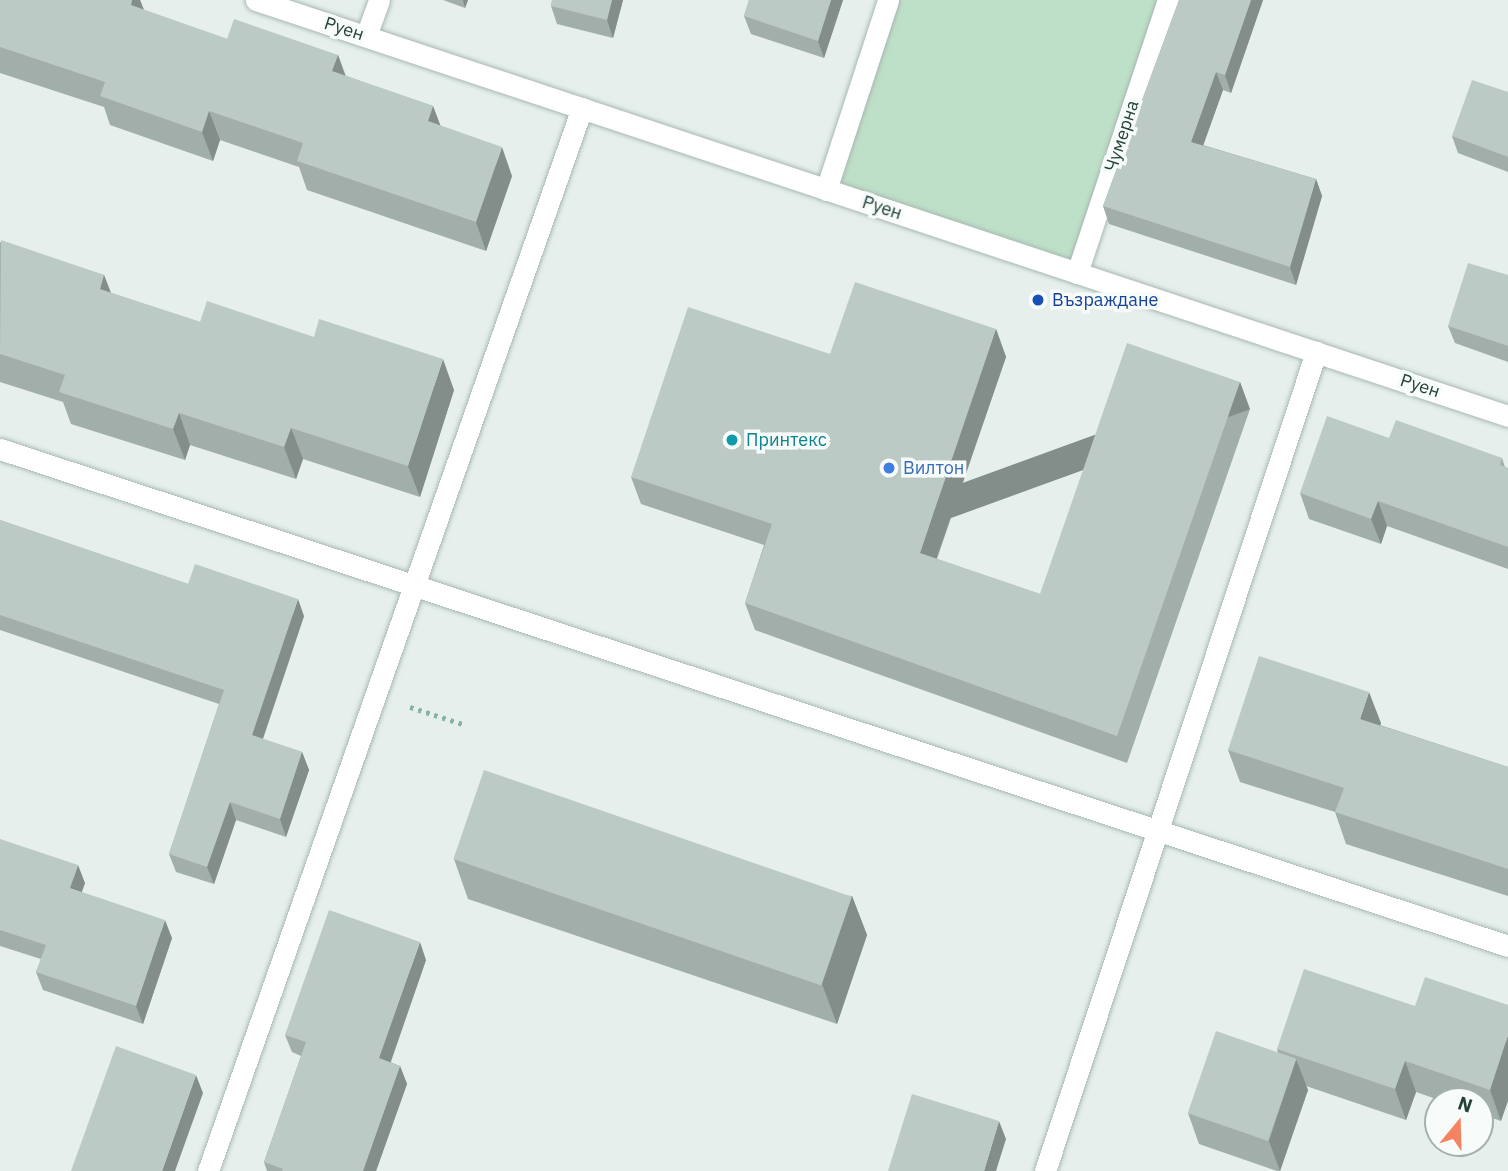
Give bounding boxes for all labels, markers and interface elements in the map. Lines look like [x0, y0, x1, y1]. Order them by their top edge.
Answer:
street label: Руен [321, 12, 367, 46]
street label: Чумерна [1100, 98, 1144, 174]
street label: Руен [859, 191, 905, 225]
place label: Възраждане [1052, 289, 1158, 311]
marker: Възраждане [1030, 292, 1046, 308]
street label: Руен [1397, 369, 1443, 403]
place label: Принтекс [746, 429, 827, 451]
marker: Принтекс [724, 432, 740, 448]
place label: Вилтон [903, 457, 964, 479]
marker: Вилтон [881, 460, 897, 476]
north arrow [1424, 1087, 1494, 1157]
text: N [1455, 1090, 1476, 1118]

